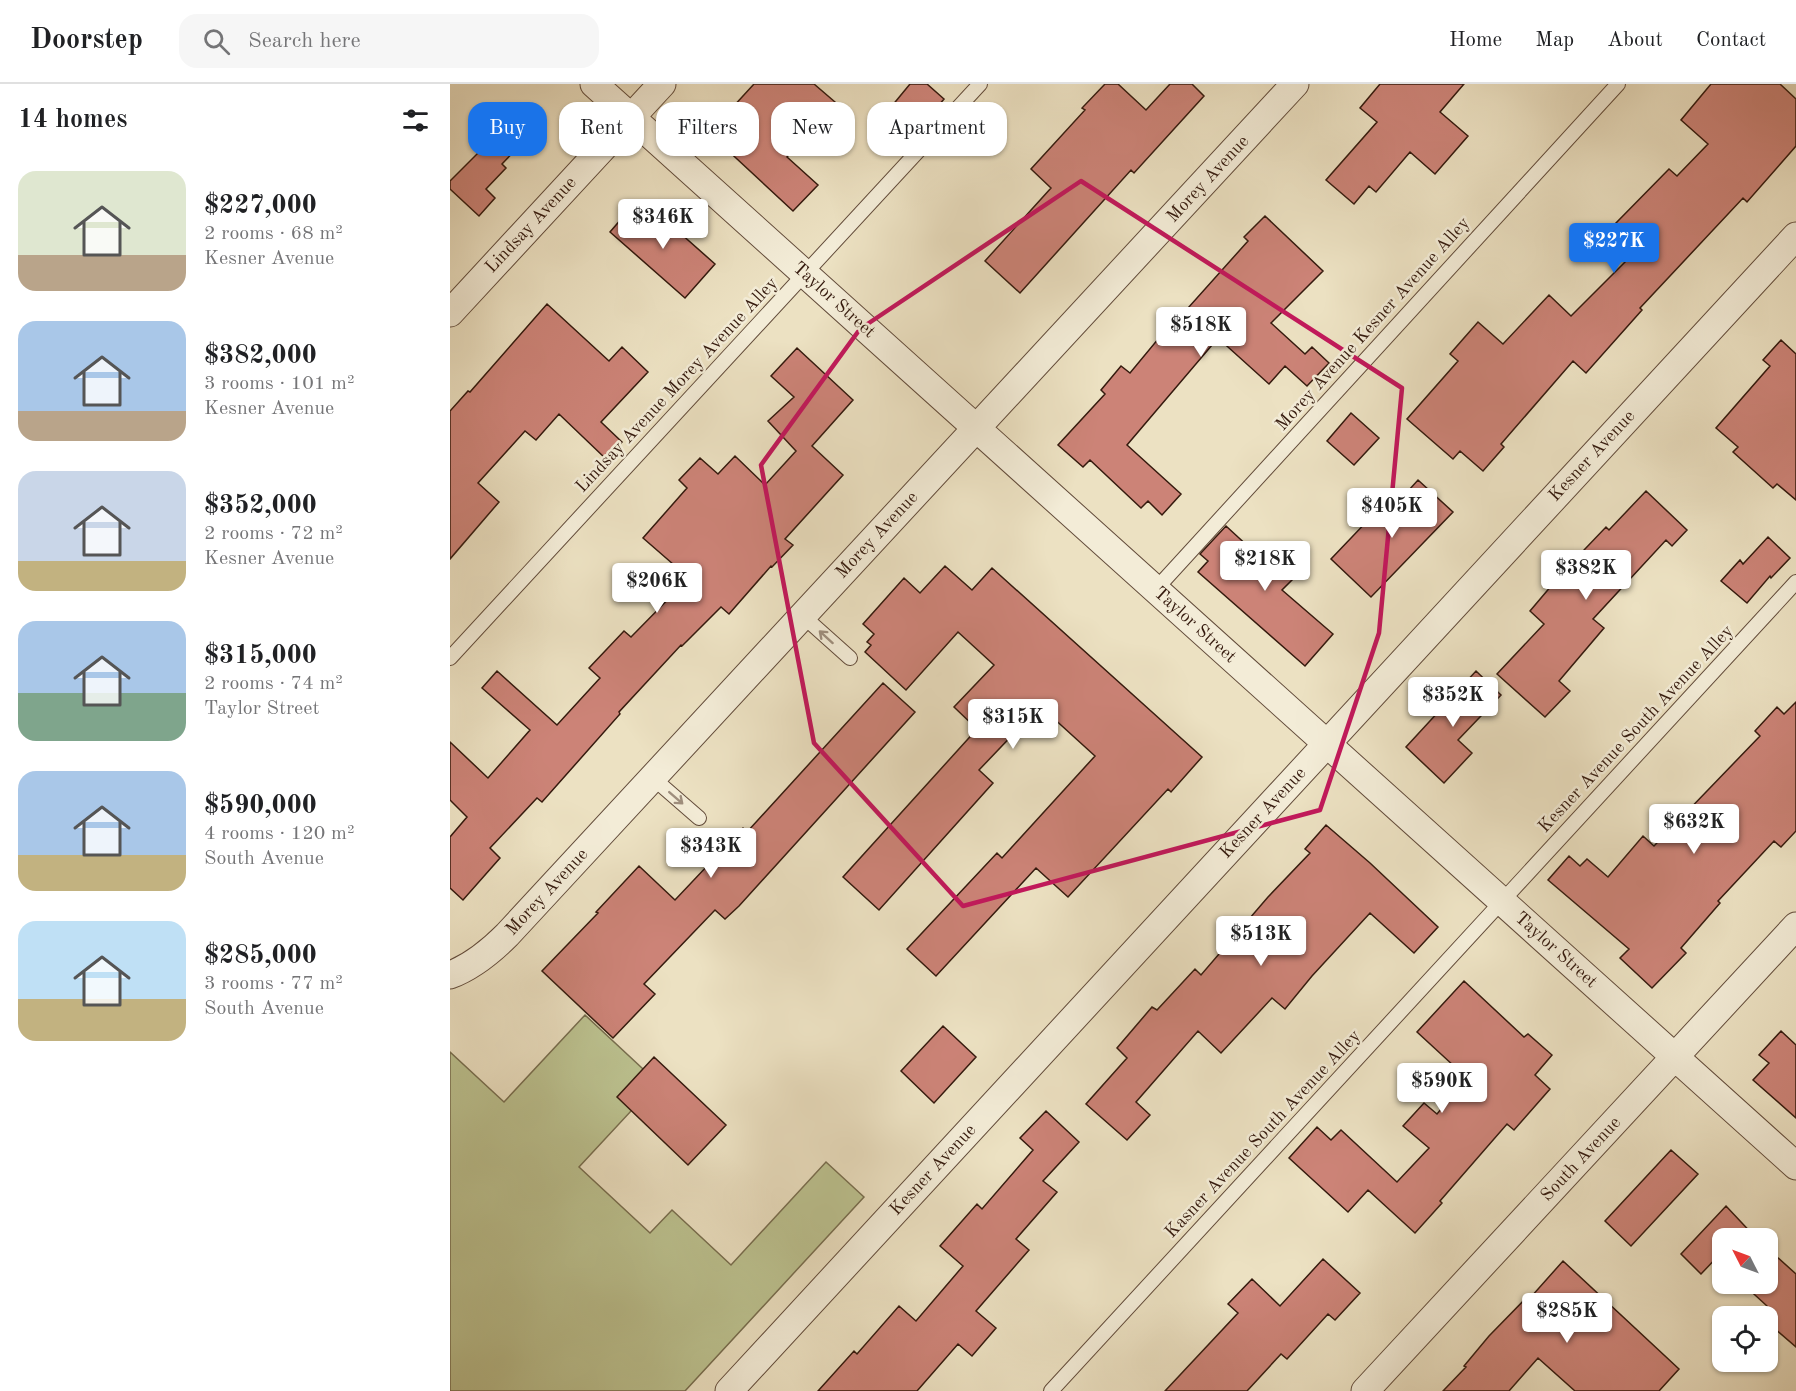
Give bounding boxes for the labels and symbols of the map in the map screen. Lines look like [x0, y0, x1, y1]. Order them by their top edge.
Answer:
street label: Morey Avenue [1163, 132, 1253, 226]
street label: Lindsay Avenue [482, 173, 580, 277]
pin: $346K [621, 199, 705, 250]
street label: Morey Avenue Kesner Avenue Alley [1273, 214, 1474, 434]
pin: $227K [1572, 223, 1656, 274]
street label: Taylor Street [789, 259, 879, 341]
street label: Lindsay Avenue Morey Avenue Alley [573, 274, 782, 496]
pin: $518K [1159, 307, 1243, 358]
street label: Kesner Avenue [1545, 407, 1639, 505]
street label: Morey Avenue [832, 488, 922, 582]
pin: $405K [1350, 488, 1434, 539]
pin: $218K [1223, 541, 1307, 592]
pin: $382K [1544, 550, 1628, 601]
pin: $206K [615, 563, 699, 614]
street label: Taylor Street [1150, 584, 1240, 666]
street label: Kesner Avenue South Avenue Alley [1535, 621, 1737, 836]
one-way arrow [819, 630, 834, 644]
pin: $352K [1411, 677, 1495, 728]
pin: $315K [971, 699, 1055, 750]
street label: Kesner Avenue [1216, 764, 1310, 862]
one-way arrow [668, 791, 683, 805]
pin: $632K [1652, 804, 1736, 855]
pin: $343K [669, 828, 753, 879]
street label: Morey Avenue [502, 845, 592, 939]
street label: Taylor Street [1511, 909, 1601, 991]
pin: $513K [1219, 916, 1303, 967]
street label: Kasner Avenue South Avenue Alley [1162, 1026, 1364, 1242]
pin: $590K [1400, 1063, 1484, 1114]
street label: South Avenue [1538, 1113, 1624, 1205]
street label: Kesner Avenue [886, 1121, 980, 1219]
north arrow [1712, 1228, 1778, 1294]
pin: $285K [1525, 1293, 1609, 1344]

